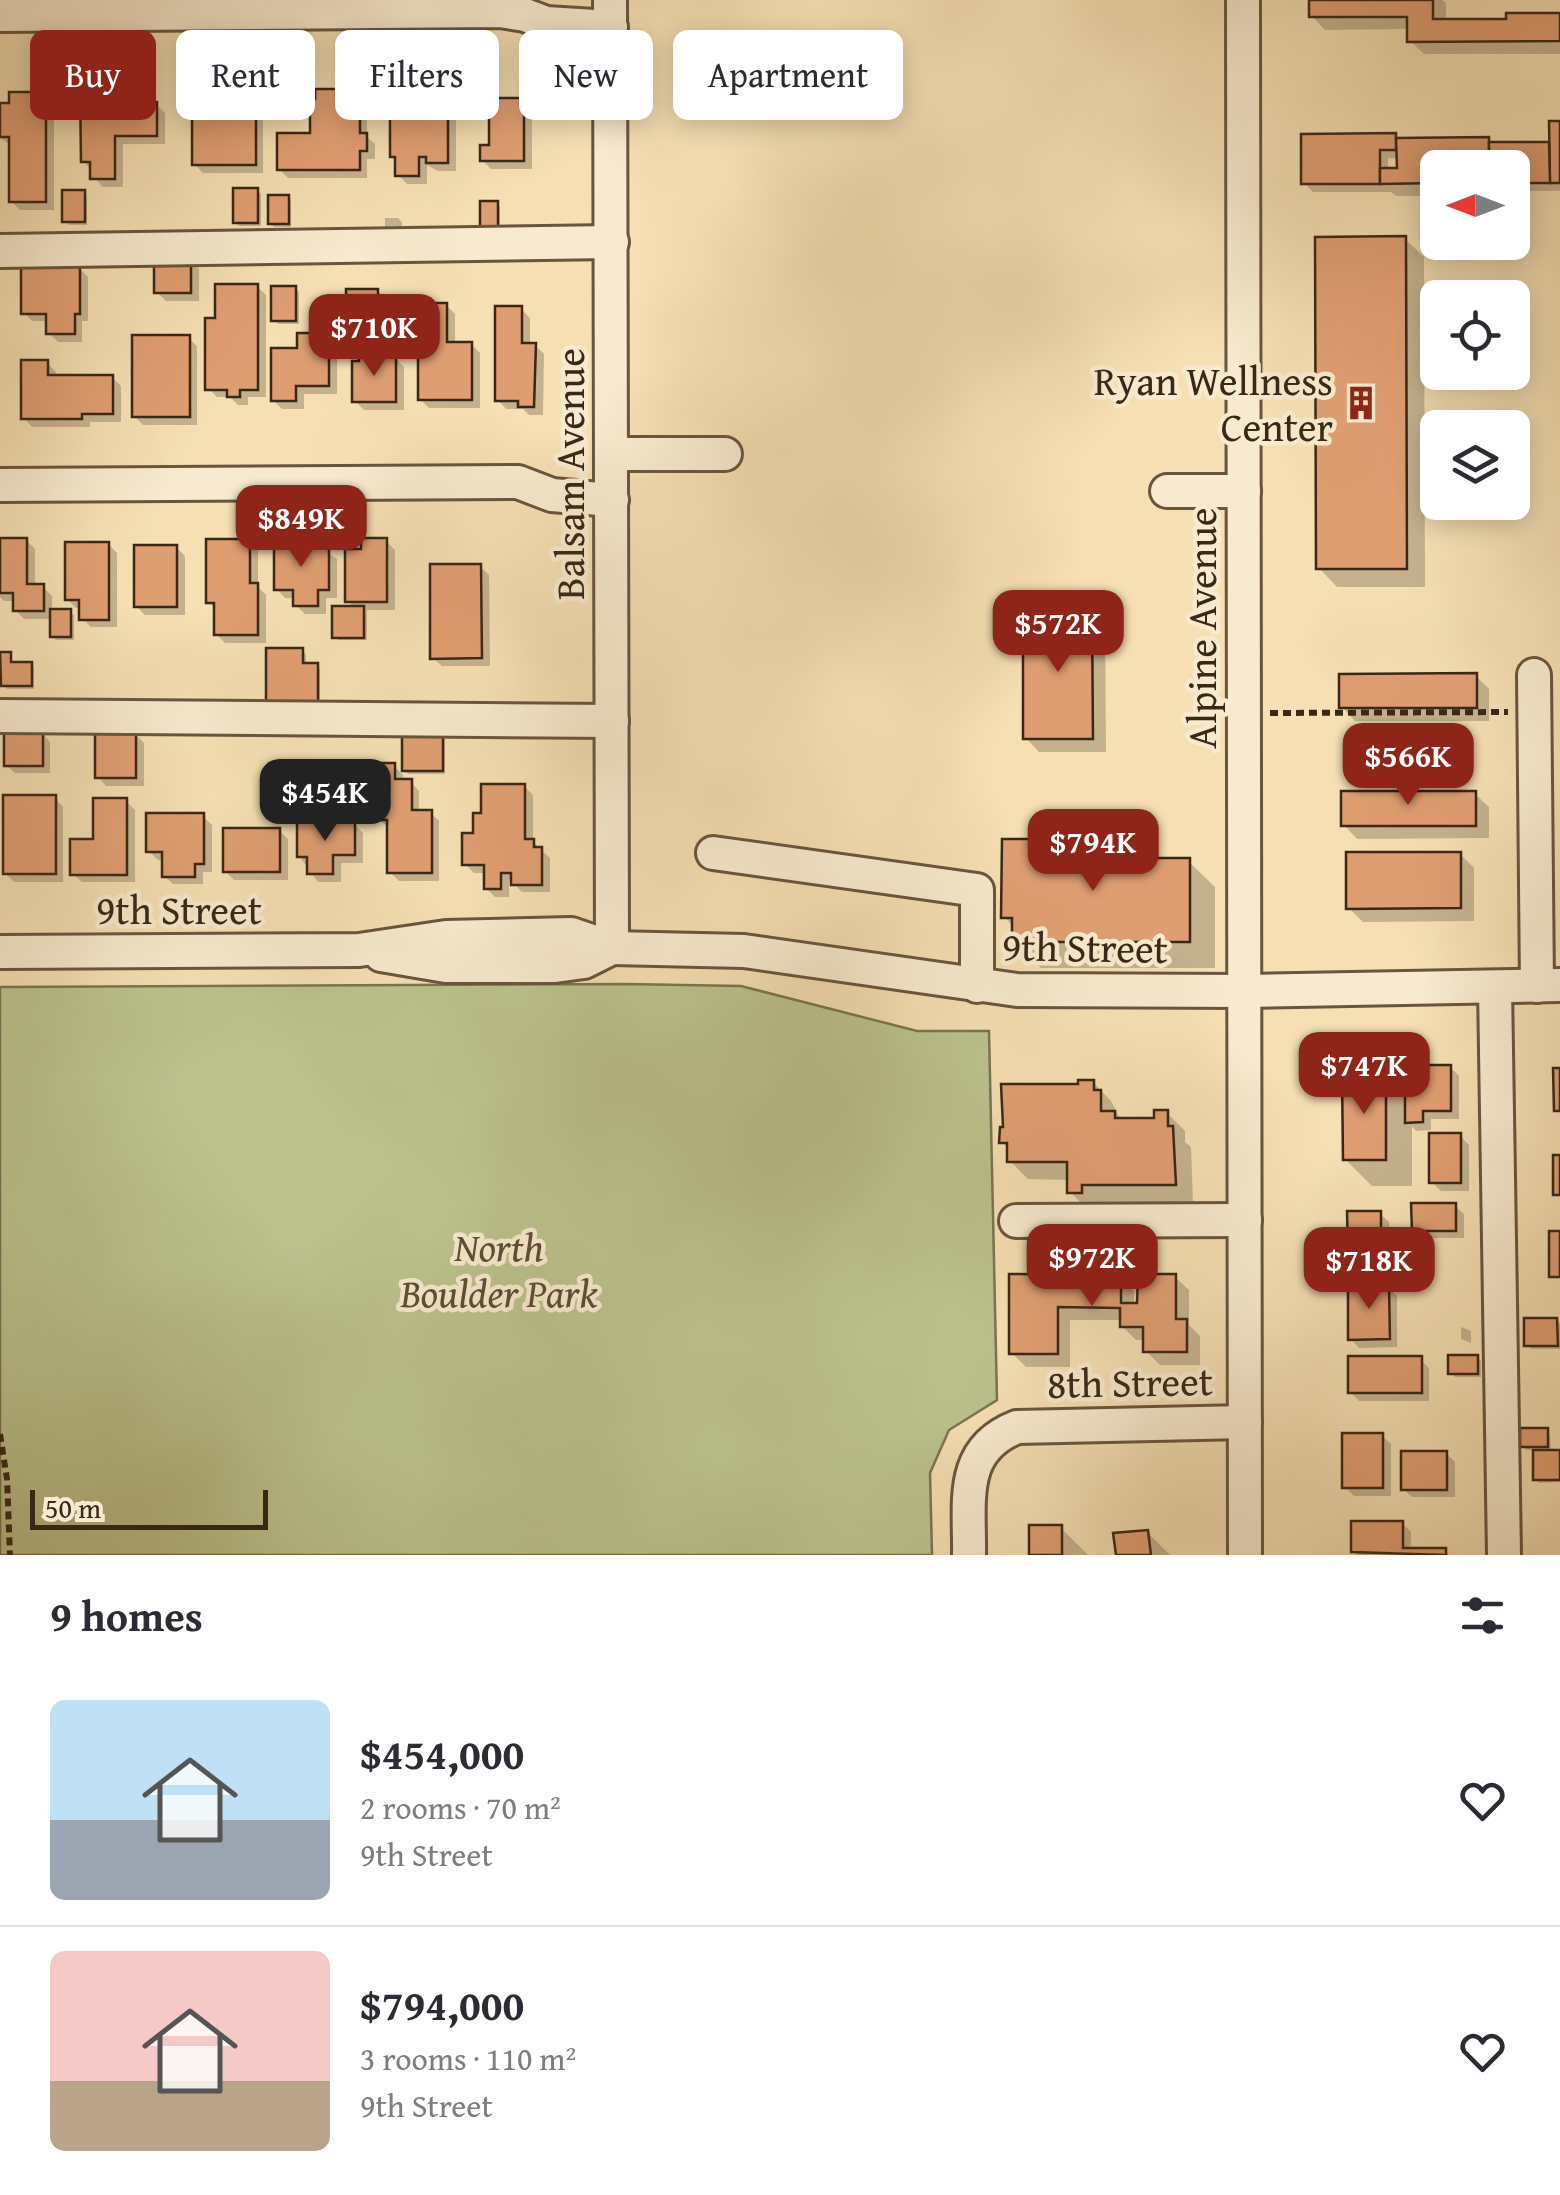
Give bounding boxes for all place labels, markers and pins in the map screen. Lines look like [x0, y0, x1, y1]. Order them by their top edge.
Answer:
pin: $710K [304, 294, 444, 379]
place label: Ryan Wellness Center [1094, 351, 1333, 456]
building icon: Ryan Wellness Center [1342, 384, 1380, 422]
pin: $849K [231, 485, 371, 570]
pin: $572K [988, 590, 1128, 675]
pin: $566K [1338, 723, 1478, 808]
pin: $454K [255, 759, 395, 844]
pin: $794K [1023, 809, 1163, 894]
pin: $747K [1294, 1032, 1434, 1117]
pin: $972K [1022, 1224, 1162, 1309]
pin: $718K [1299, 1227, 1439, 1312]

